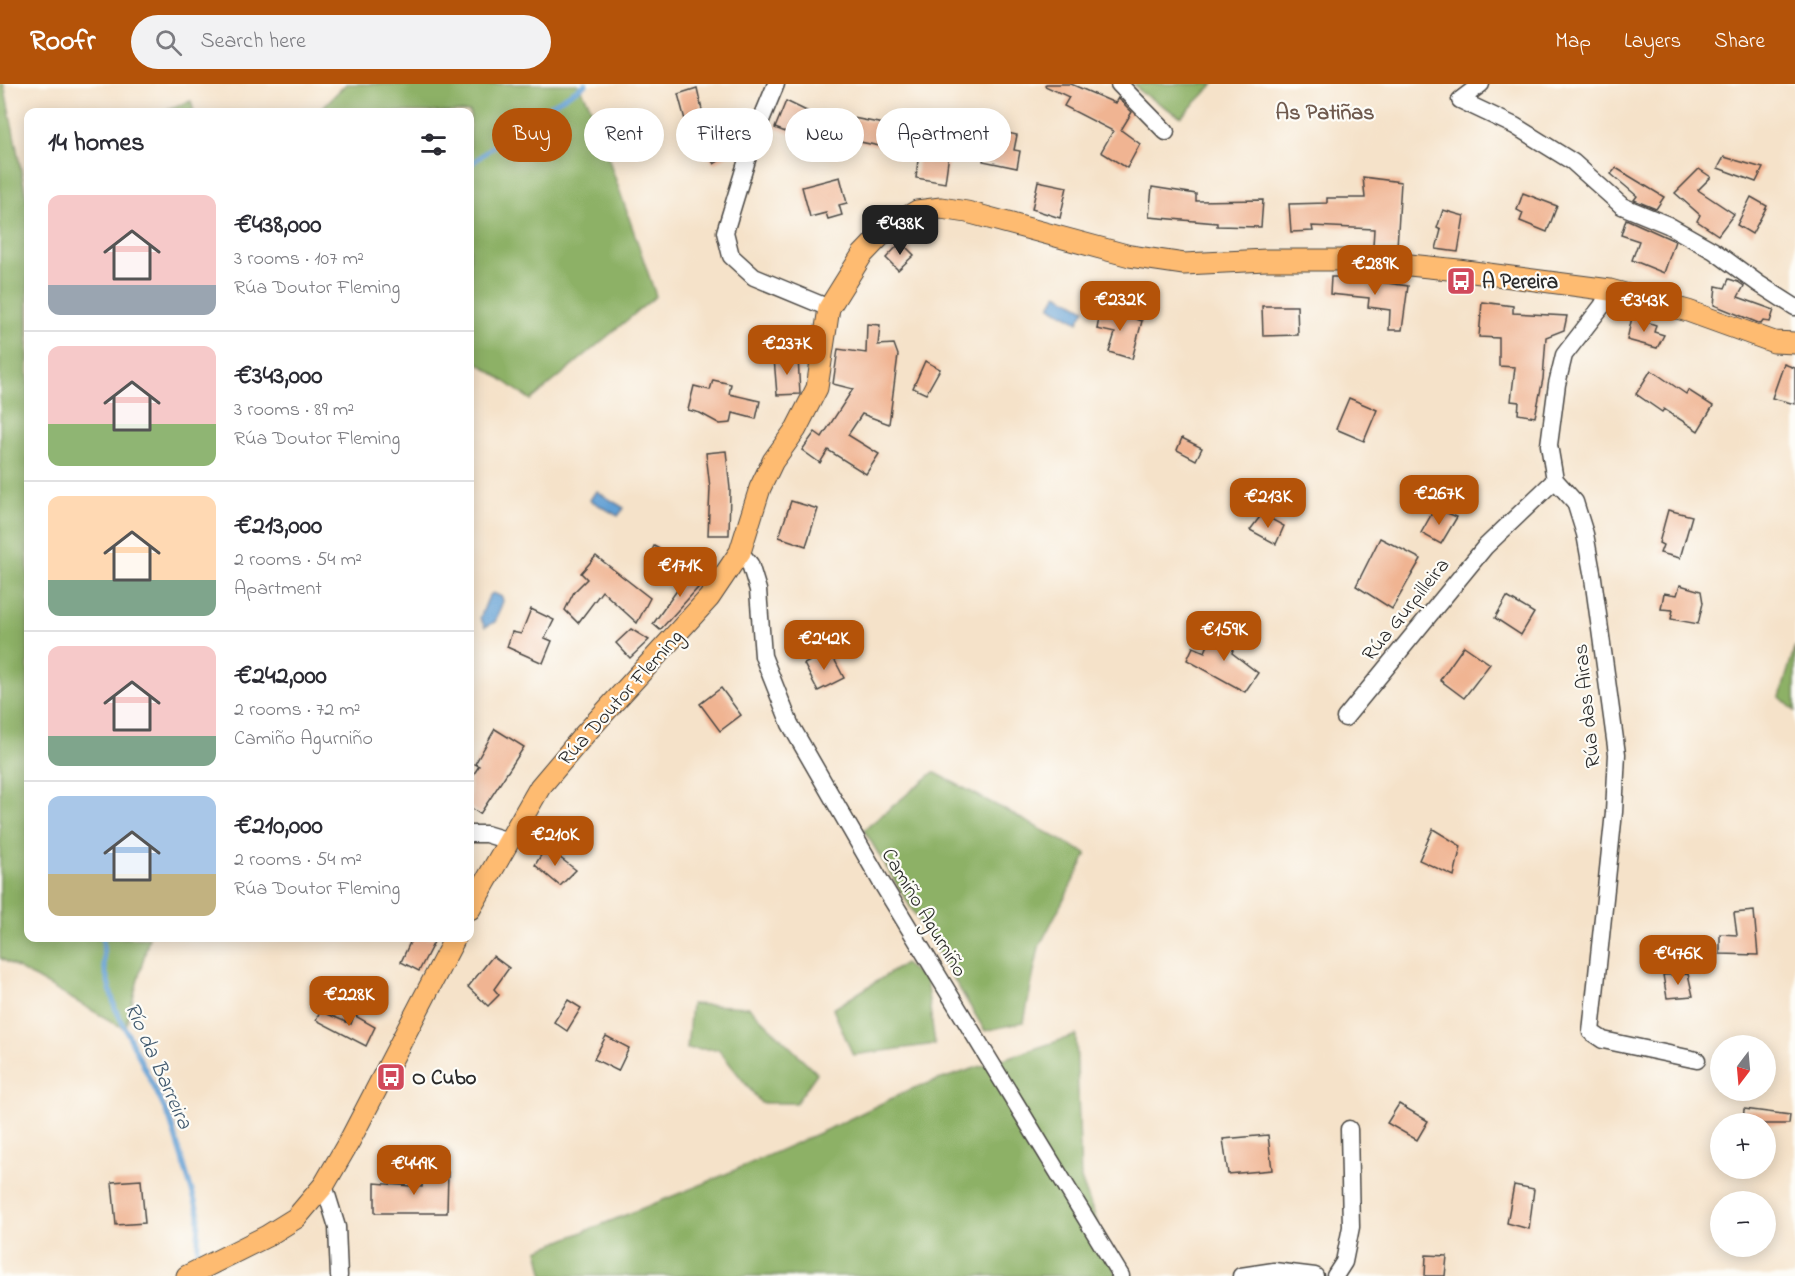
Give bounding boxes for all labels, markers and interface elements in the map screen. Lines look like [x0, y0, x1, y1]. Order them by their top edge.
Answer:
search box [131, 15, 551, 69]
text: Roofr [30, 22, 95, 63]
icon: search [152, 26, 185, 59]
text: Search here [200, 26, 306, 58]
text: Map [1555, 27, 1591, 57]
text: Layers [1624, 27, 1681, 57]
text: Share [1714, 27, 1765, 57]
district label: As Patiñas [1276, 98, 1374, 130]
chip: Buy [492, 108, 572, 162]
chip: Rent [584, 108, 664, 162]
chip: Filters [676, 108, 773, 162]
chip: New [785, 108, 864, 162]
chip: Apartment [876, 108, 1011, 162]
text: 14 homes [48, 125, 144, 163]
icon: filters [417, 128, 450, 161]
pin: €438K [858, 205, 942, 256]
text: €438,000 [234, 207, 322, 245]
text: €438K [876, 210, 924, 239]
icon: home [96, 219, 168, 291]
text: 3 rooms · 107 m² [234, 245, 364, 274]
pin: €289K [1333, 245, 1417, 296]
text: €289K [1351, 250, 1399, 279]
bus stop icon: A Pereira [1445, 265, 1477, 297]
place label: A Pereira [1482, 268, 1558, 298]
text: Rúa Doutor Fleming [234, 274, 400, 303]
pin: €232K [1078, 281, 1162, 332]
pin: €343K [1602, 282, 1686, 333]
text: €232K [1094, 286, 1146, 315]
text: €343K [1620, 287, 1668, 316]
pin: €237K [745, 325, 829, 376]
text: €237K [762, 330, 812, 359]
text: €343,000 [234, 358, 322, 396]
icon: home [96, 370, 168, 442]
text: 3 rooms · 89 m² [234, 396, 354, 425]
text: Rúa Doutor Fleming [234, 425, 400, 454]
pin: €267K [1397, 475, 1481, 526]
pin: €213K [1226, 478, 1310, 529]
text: €267K [1414, 480, 1464, 509]
text: €213K [1244, 483, 1292, 512]
text: €213,000 [234, 508, 322, 546]
icon: home [96, 520, 168, 592]
text: 2 rooms · 54 m² [234, 546, 362, 575]
pin: €171K [638, 547, 722, 598]
text: €171K [658, 552, 702, 581]
street label: Rúa Gurpilleira [1356, 552, 1458, 668]
text: Apartment [234, 575, 322, 604]
pin: €159K [1182, 611, 1266, 662]
text: €159K [1200, 616, 1248, 645]
pin: €242K [782, 620, 866, 671]
street label: Rúa Doutor Fleming [552, 623, 693, 775]
text: €242K [798, 625, 850, 654]
street label: Rúa das Airas [1567, 642, 1609, 769]
text: €242,000 [234, 658, 327, 696]
icon: home [96, 670, 168, 742]
text: 2 rooms · 72 m² [234, 696, 361, 725]
text: Camiño Agurniño [234, 725, 373, 754]
text: €210,000 [234, 808, 323, 846]
pin: €210K [513, 816, 597, 867]
icon: home [96, 820, 168, 892]
text: €210K [531, 821, 579, 850]
street label: Camiño Agurniño [871, 843, 974, 984]
text: 2 rooms · 54 m² [234, 846, 362, 875]
text: Rúa Doutor Fleming [234, 875, 400, 904]
pin: €476K [1636, 935, 1720, 986]
text: €476K [1654, 940, 1702, 969]
pin: €228K [307, 976, 391, 1027]
text: €228K [323, 981, 375, 1010]
water label: Río da Barreira [115, 998, 200, 1136]
north arrow [1710, 1035, 1776, 1101]
map controls [1710, 1035, 1776, 1257]
bus stop icon: O Cubo [375, 1061, 407, 1093]
place label: O Cubo [412, 1064, 477, 1094]
button: + [1710, 1113, 1776, 1179]
pin: €449K [372, 1145, 456, 1196]
text: €449K [391, 1150, 437, 1179]
button: − [1710, 1191, 1776, 1257]

